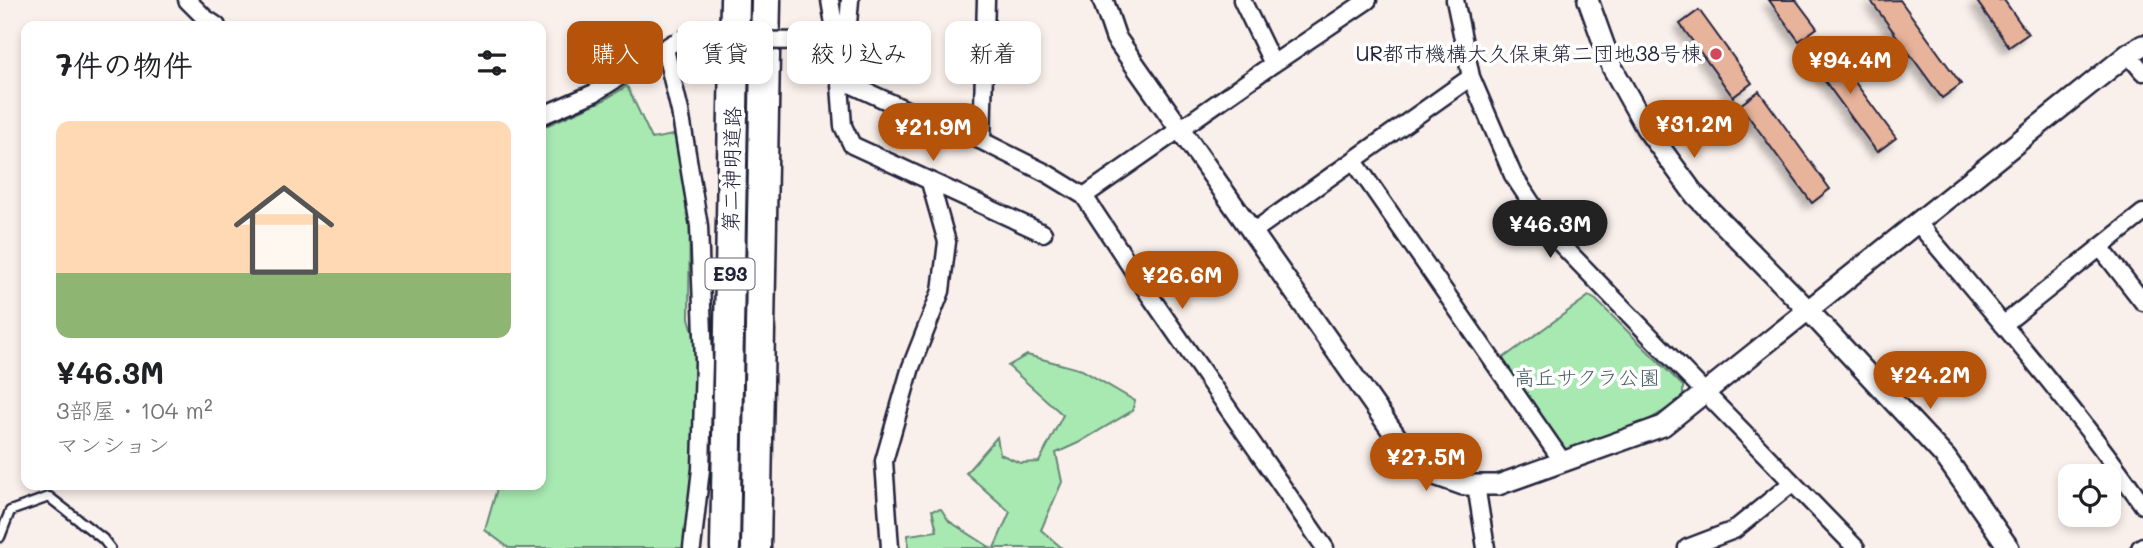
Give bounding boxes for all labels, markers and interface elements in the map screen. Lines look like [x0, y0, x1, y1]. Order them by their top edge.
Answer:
chip: 購入 [567, 21, 663, 84]
chip: 賃貸 [677, 21, 773, 84]
chip: 絞り込み [787, 21, 931, 84]
chip: 新着 [945, 21, 1041, 84]
pin: ¥94.4M [1793, 36, 1907, 96]
place label: UR都市機構大久保東第二団地38号棟 [1356, 39, 1702, 66]
text: 7件の物件 [56, 44, 193, 84]
icon: filters [473, 44, 511, 82]
text: ¥94.4M [1808, 44, 1892, 74]
marker: UR都市機構大久保東第二団地38号棟 [1708, 46, 1724, 62]
pin: ¥31.2M [1637, 100, 1751, 160]
pin: ¥21.9M [876, 104, 990, 163]
street label: 第二神明道路 [716, 106, 745, 232]
text: ¥31.2M [1655, 108, 1733, 138]
text: ¥21.9M [894, 111, 972, 141]
icon: home [221, 167, 347, 293]
pin: ¥46.3M [1493, 201, 1607, 260]
text: ¥46.3M [1508, 208, 1592, 238]
pin: ¥26.6M [1125, 252, 1239, 311]
road number: E93 [706, 258, 754, 290]
text: ¥26.6M [1141, 259, 1223, 289]
text: ¥46.3M [56, 352, 164, 392]
pin: ¥24.2M [1873, 352, 1987, 411]
text: ¥24.2M [1889, 359, 1971, 389]
park label: 高丘サクラ公園 [1514, 363, 1660, 390]
text: 3部屋 · 104 m² [56, 395, 213, 425]
text: マンション [56, 429, 170, 459]
pin: ¥27.5M [1369, 434, 1483, 493]
text: ¥27.5M [1386, 441, 1466, 471]
map controls [2058, 464, 2121, 527]
button: locate [2058, 464, 2121, 527]

